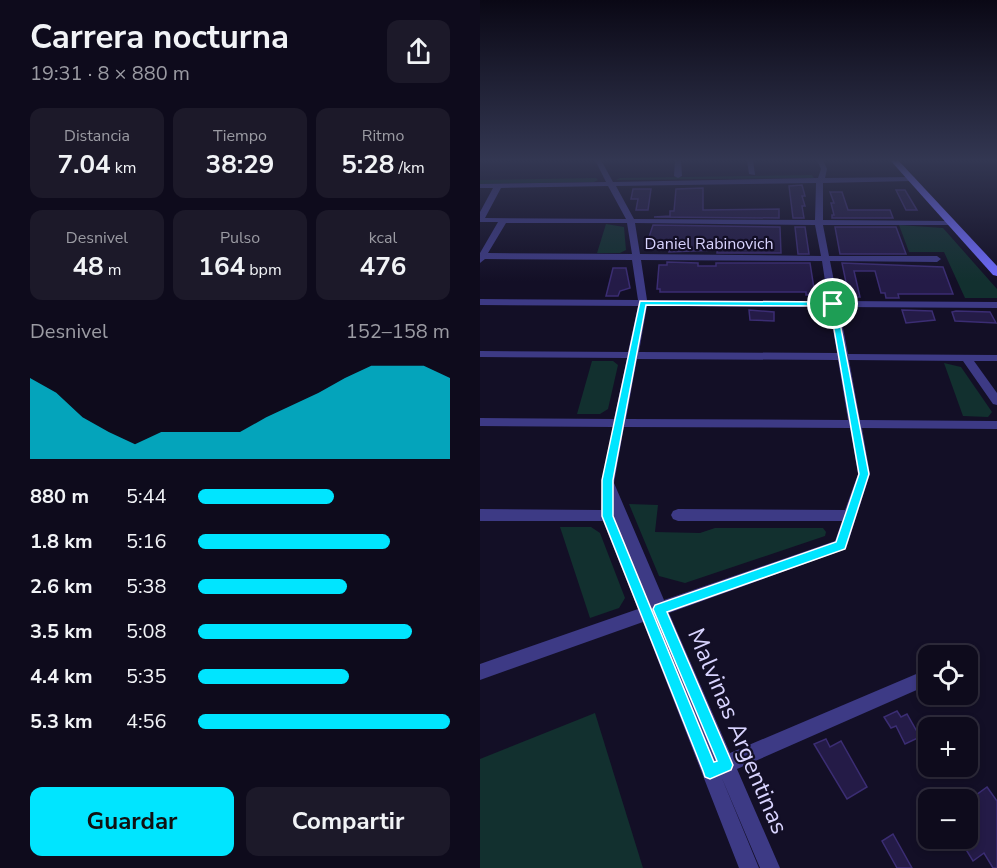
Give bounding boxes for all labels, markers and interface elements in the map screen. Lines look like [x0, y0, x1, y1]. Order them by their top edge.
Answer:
text: Carrera nocturna [30, 15, 289, 60]
button: share [387, 20, 450, 83]
text: 19:31 · 8 × 880 m [30, 60, 190, 87]
text: Distancia [64, 125, 130, 147]
text: Tiempo [213, 125, 267, 147]
text: Ritmo [362, 125, 404, 147]
text: 7.04 [57, 147, 111, 182]
text: 38:29 [206, 147, 274, 182]
text: 5:28 [341, 147, 394, 182]
text: km [111, 157, 137, 179]
text: /km [394, 157, 425, 179]
text: Desnivel [66, 227, 128, 249]
text: Pulso [220, 227, 260, 249]
text: kcal [369, 227, 397, 249]
street label: Daniel Rabinovich [644, 233, 774, 255]
text: 48 [72, 249, 104, 284]
text: 164 [198, 249, 245, 284]
text: 476 [360, 249, 406, 284]
text: m [104, 259, 122, 281]
text: bpm [245, 259, 282, 281]
pin [807, 278, 858, 329]
icon: arrive [816, 287, 849, 320]
text: Desnivel [30, 318, 108, 345]
text: 152–158 m [346, 318, 450, 345]
text: 880 m [30, 483, 89, 510]
text: 5:44 [126, 483, 167, 510]
text: 1.8 km [30, 528, 93, 555]
text: 5:16 [126, 528, 167, 555]
text: 2.6 km [30, 573, 93, 600]
text: 5:38 [126, 573, 167, 600]
text: 3.5 km [30, 618, 93, 645]
text: 5:08 [126, 618, 167, 645]
street label: Malvinas Argentinas [680, 623, 796, 839]
map controls [918, 645, 978, 849]
button: locate [918, 645, 978, 705]
text: 4.4 km [30, 663, 93, 690]
text: 5:35 [126, 663, 167, 690]
text: 5.3 km [30, 708, 93, 735]
text: 4:56 [126, 708, 167, 735]
button: + [918, 717, 978, 777]
button: Guardar [30, 787, 234, 856]
button: Compartir [246, 787, 450, 856]
button: − [918, 789, 978, 849]

